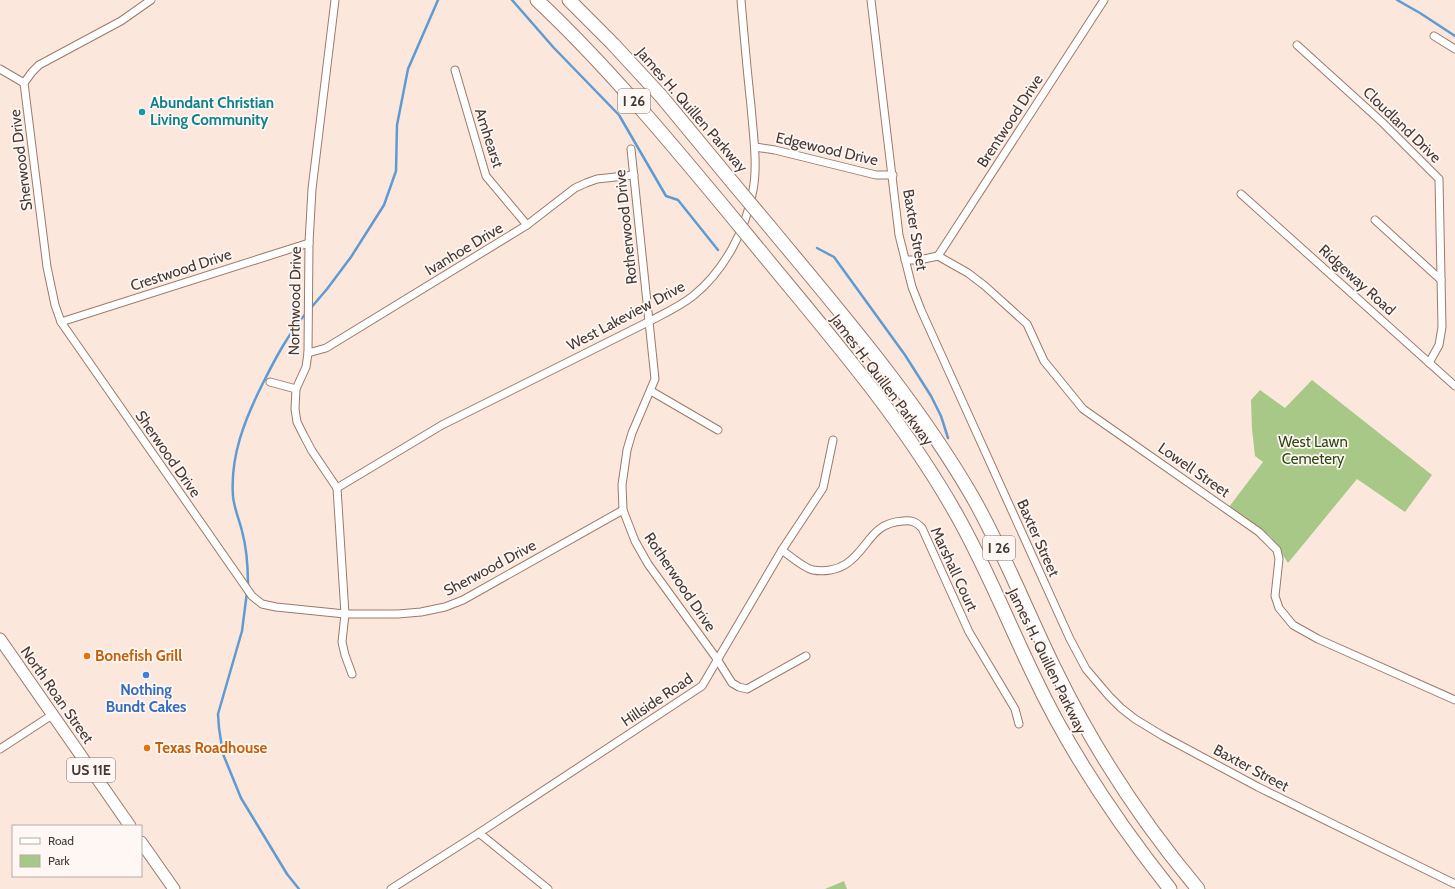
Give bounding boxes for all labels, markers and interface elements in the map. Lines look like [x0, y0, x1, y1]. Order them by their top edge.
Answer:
street label: James H. Quillen Parkway [632, 43, 751, 176]
street label: Brentwood Drive [973, 71, 1047, 171]
street label: Cloudland Drive [1359, 83, 1445, 167]
road number: I 26 [618, 89, 650, 113]
place label: Abundant Christian Living Community [150, 94, 274, 129]
street label: Amhearst [471, 106, 507, 170]
marker: Abundant Christian Living Community [137, 107, 147, 117]
street label: Sherwood Drive [6, 108, 36, 212]
street label: Edgewood Drive [774, 129, 880, 170]
street label: Rotherwood Drive [611, 168, 641, 285]
street label: Baxter Street [899, 188, 931, 272]
street label: Ivanhoe Drive [422, 219, 506, 279]
street label: Ridgeway Road [1315, 241, 1399, 319]
street label: Crestwood Drive [128, 245, 234, 295]
street label: Northwood Drive [285, 246, 305, 356]
street label: West Lakeview Drive [564, 277, 688, 355]
street label: James H. Quillen Parkway [826, 310, 937, 450]
street label: Sherwood Drive [131, 407, 205, 501]
park label: West Lawn Cemetery [1278, 433, 1348, 468]
street label: Lowell Street [1155, 439, 1233, 501]
street label: Baxter Street [1013, 497, 1063, 579]
street label: Marshall Court [927, 524, 981, 614]
street label: Rotherwood Drive [640, 529, 720, 635]
street label: Sherwood Drive [441, 536, 539, 600]
road number: I 26 [983, 536, 1015, 560]
street label: James H. Quillen Parkway [1003, 584, 1090, 737]
street label: North Roan Street [17, 643, 97, 747]
place label: Bonefish Grill [95, 647, 182, 665]
marker: Bonefish Grill [82, 651, 92, 661]
marker: Nothing Bundt Cakes [141, 670, 151, 680]
street label: Hillside Road [618, 670, 696, 730]
place label: Nothing Bundt Cakes [106, 681, 186, 716]
place label: Texas Roadhouse [155, 739, 268, 757]
street label: Baxter Street [1210, 741, 1292, 795]
marker: Texas Roadhouse [142, 743, 152, 753]
road number: US 11E [67, 758, 115, 782]
legend [12, 825, 142, 877]
text: Road [48, 833, 74, 848]
text: Park [48, 853, 70, 868]

